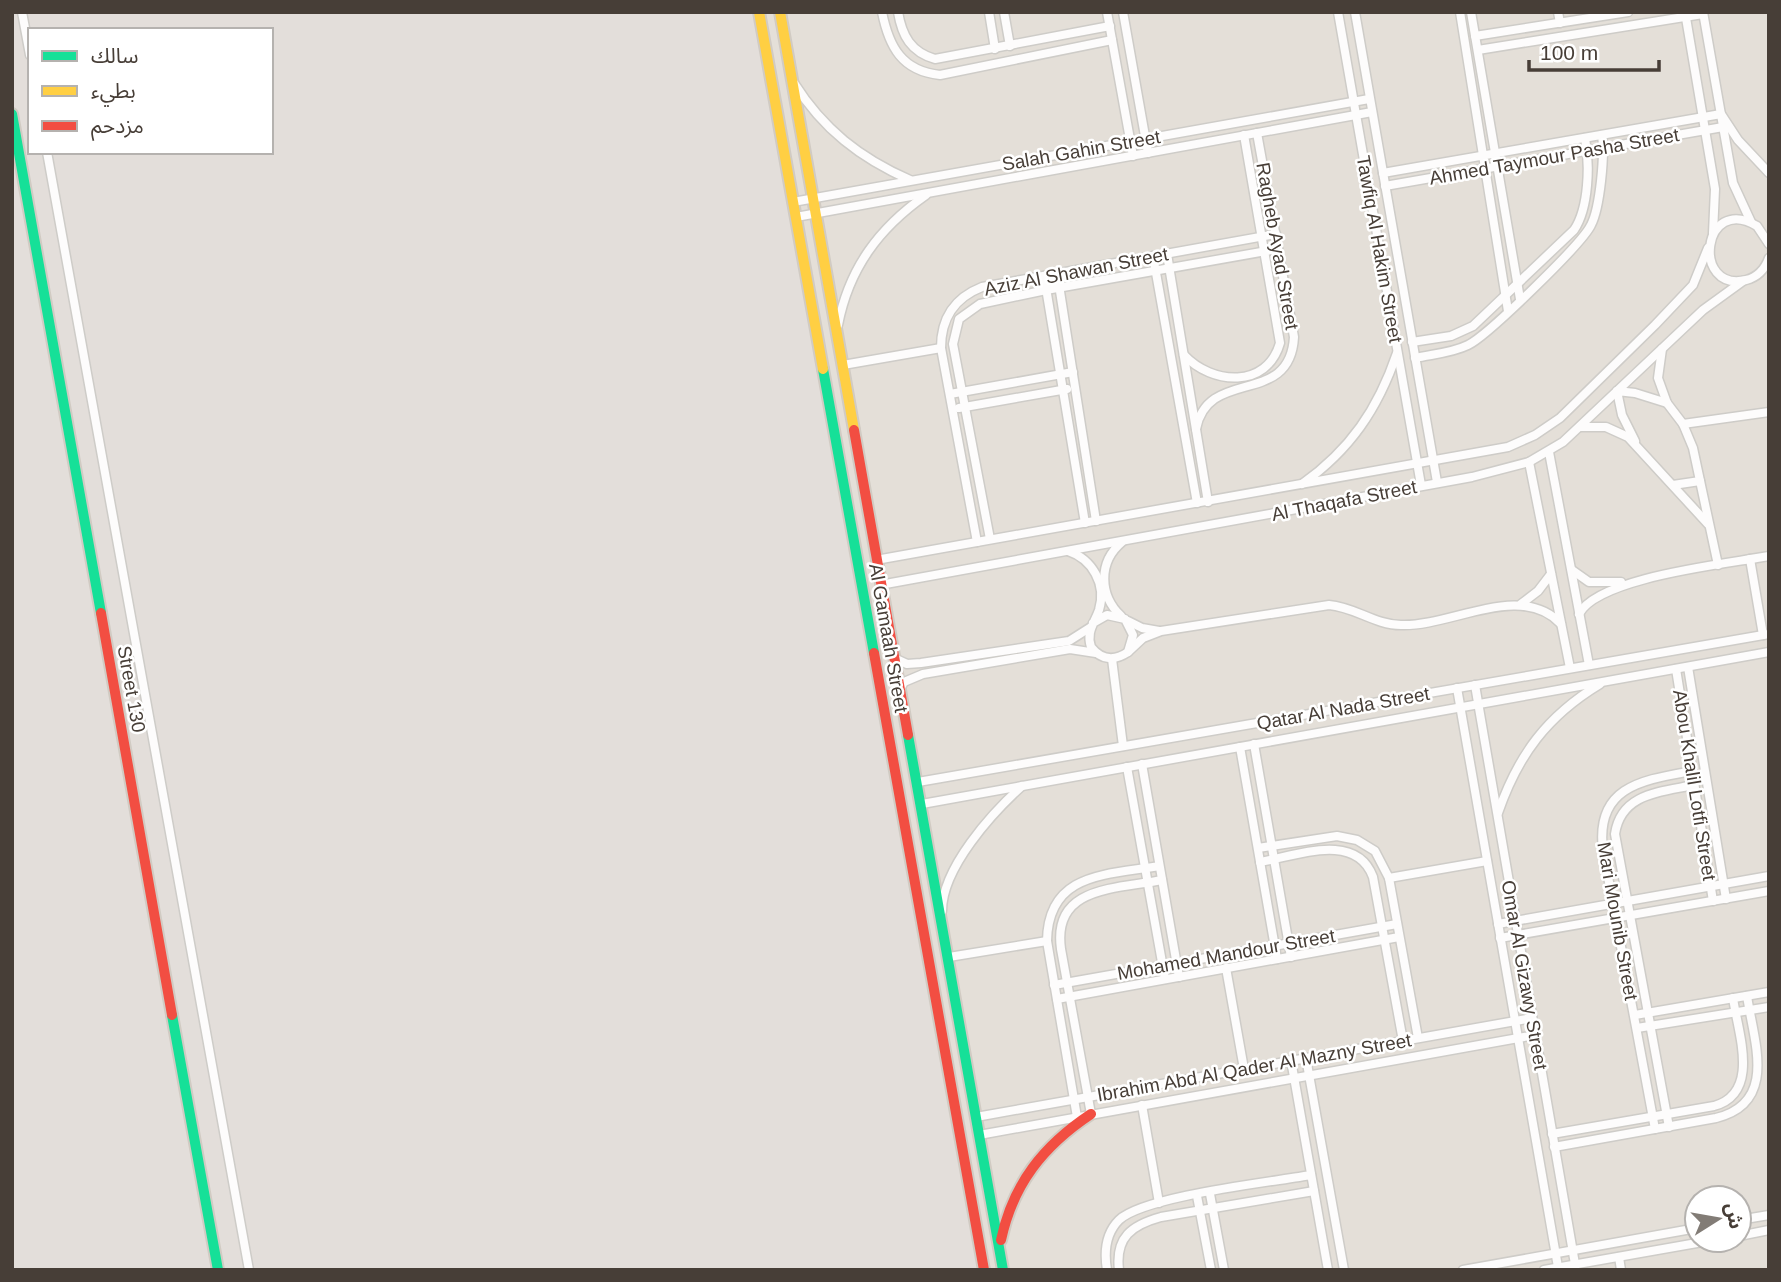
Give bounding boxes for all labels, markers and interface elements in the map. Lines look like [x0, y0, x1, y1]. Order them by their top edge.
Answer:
legend [28, 28, 273, 154]
scale bar [1529, 28, 1658, 72]
text: 100 m [1540, 41, 1598, 64]
text: سالك [91, 44, 138, 67]
text: بطيء [91, 79, 136, 107]
text: مزدحم [91, 114, 144, 141]
street label: Ahmed Taymour Pasha Street [1428, 124, 1681, 189]
street label: Salah Gahin Street [1000, 126, 1163, 175]
street label: Tawfiq Al Hakim Street [1353, 154, 1406, 345]
street label: Ragheb Ayad Street [1252, 161, 1303, 332]
street label: Aziz Al Shawan Street [982, 243, 1171, 300]
street label: Al Thaqafa Street [1270, 476, 1419, 525]
street label: Al Gamaah Street [865, 562, 912, 715]
street label: Street 130 [114, 644, 149, 734]
street label: Qatar Al Nada Street [1255, 683, 1432, 734]
street label: Abou Khalil Lotfi Street [1669, 688, 1720, 883]
street label: Mari Mounib Street [1593, 840, 1642, 1003]
street label: Omar Al Gizawy Street [1497, 879, 1552, 1072]
street label: Mohamed Mandour Street [1116, 925, 1337, 984]
street label: Ibrahim Abd Al Qader Al Mazny Street [1095, 1029, 1414, 1106]
north arrow [1683, 1184, 1753, 1254]
text: ش [1721, 1201, 1747, 1231]

